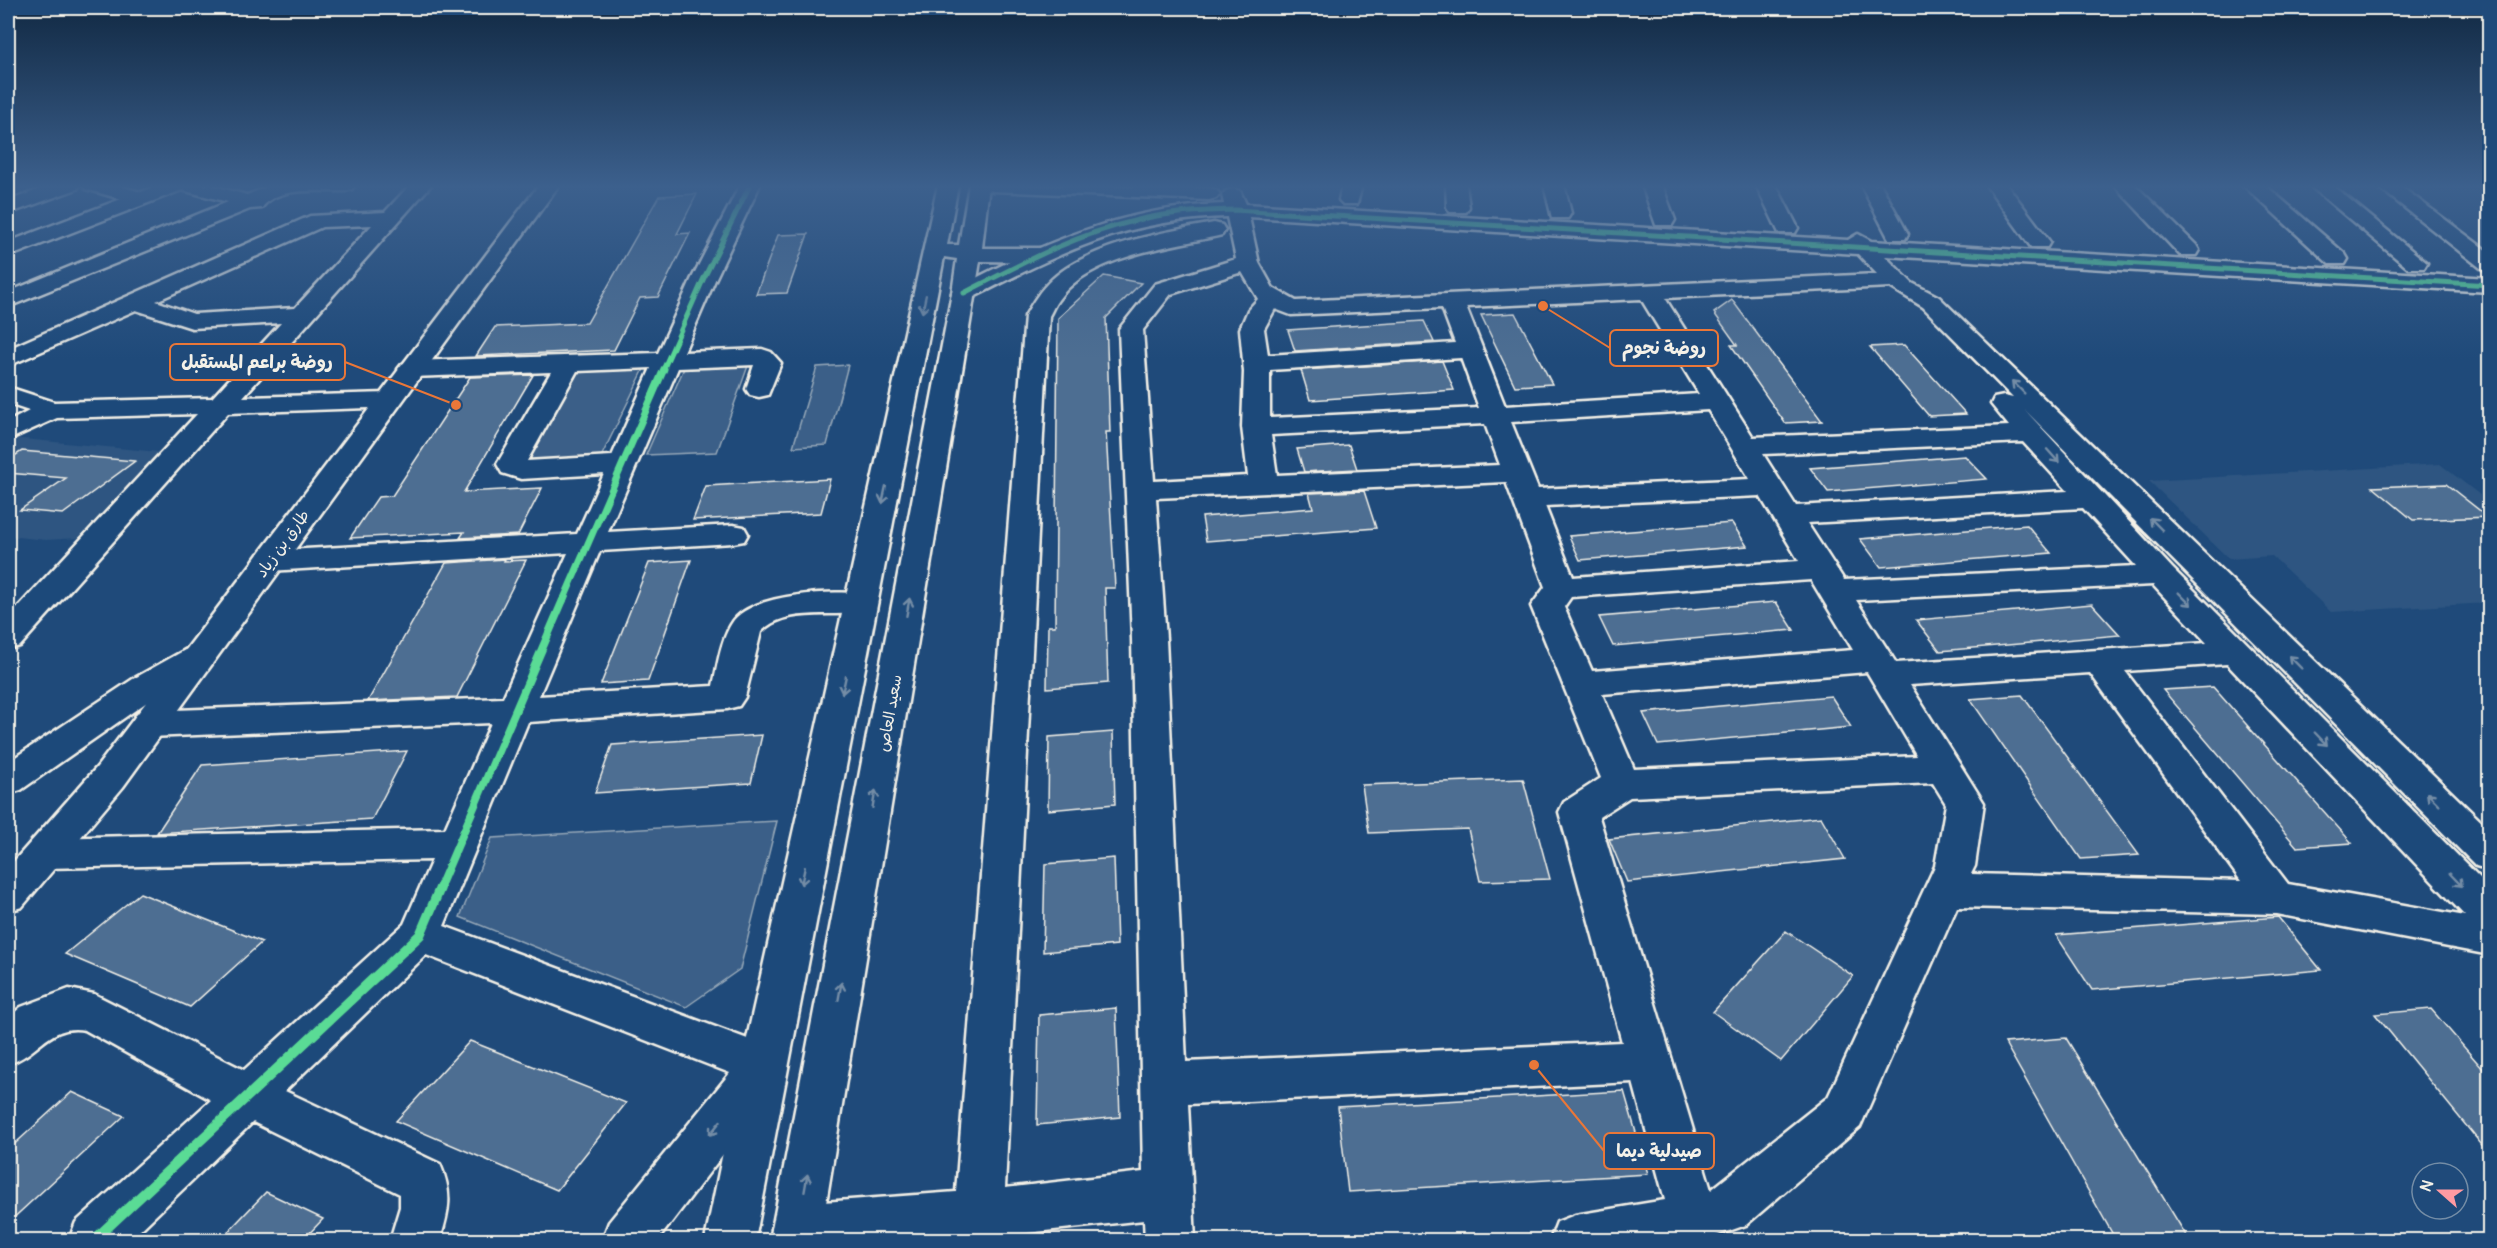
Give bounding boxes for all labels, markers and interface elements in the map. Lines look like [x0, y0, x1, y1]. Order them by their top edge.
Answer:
one-way arrow [918, 293, 929, 313]
callout: روضة نجوم [1610, 330, 1718, 366]
text: روضة نجوم [1622, 337, 1706, 362]
callout: روضة براعم المستقبل [170, 344, 345, 380]
text: روضة براعم المستقبل [181, 351, 333, 376]
one-way arrow [2010, 380, 2025, 394]
one-way arrow [2046, 449, 2060, 464]
one-way arrow [878, 484, 889, 504]
street label: طارق بن زياد [252, 506, 314, 581]
one-way arrow [2149, 517, 2164, 532]
one-way arrow [2178, 592, 2192, 607]
one-way arrow [903, 598, 914, 617]
one-way arrow [2287, 654, 2302, 669]
street label: سعيد العاص [873, 673, 907, 753]
one-way arrow [838, 675, 849, 695]
one-way arrow [2314, 732, 2328, 747]
one-way arrow [869, 790, 880, 809]
one-way arrow [2426, 792, 2441, 807]
one-way arrow [797, 866, 809, 885]
one-way arrow [2449, 872, 2463, 887]
one-way arrow [835, 982, 846, 1001]
one-way arrow [708, 1120, 721, 1136]
callout: صيدلية ديما [1604, 1133, 1714, 1169]
text: صيدلية ديما [1616, 1140, 1702, 1163]
north arrow [2410, 1161, 2470, 1221]
one-way arrow [800, 1174, 811, 1193]
text: N [2416, 1177, 2438, 1195]

